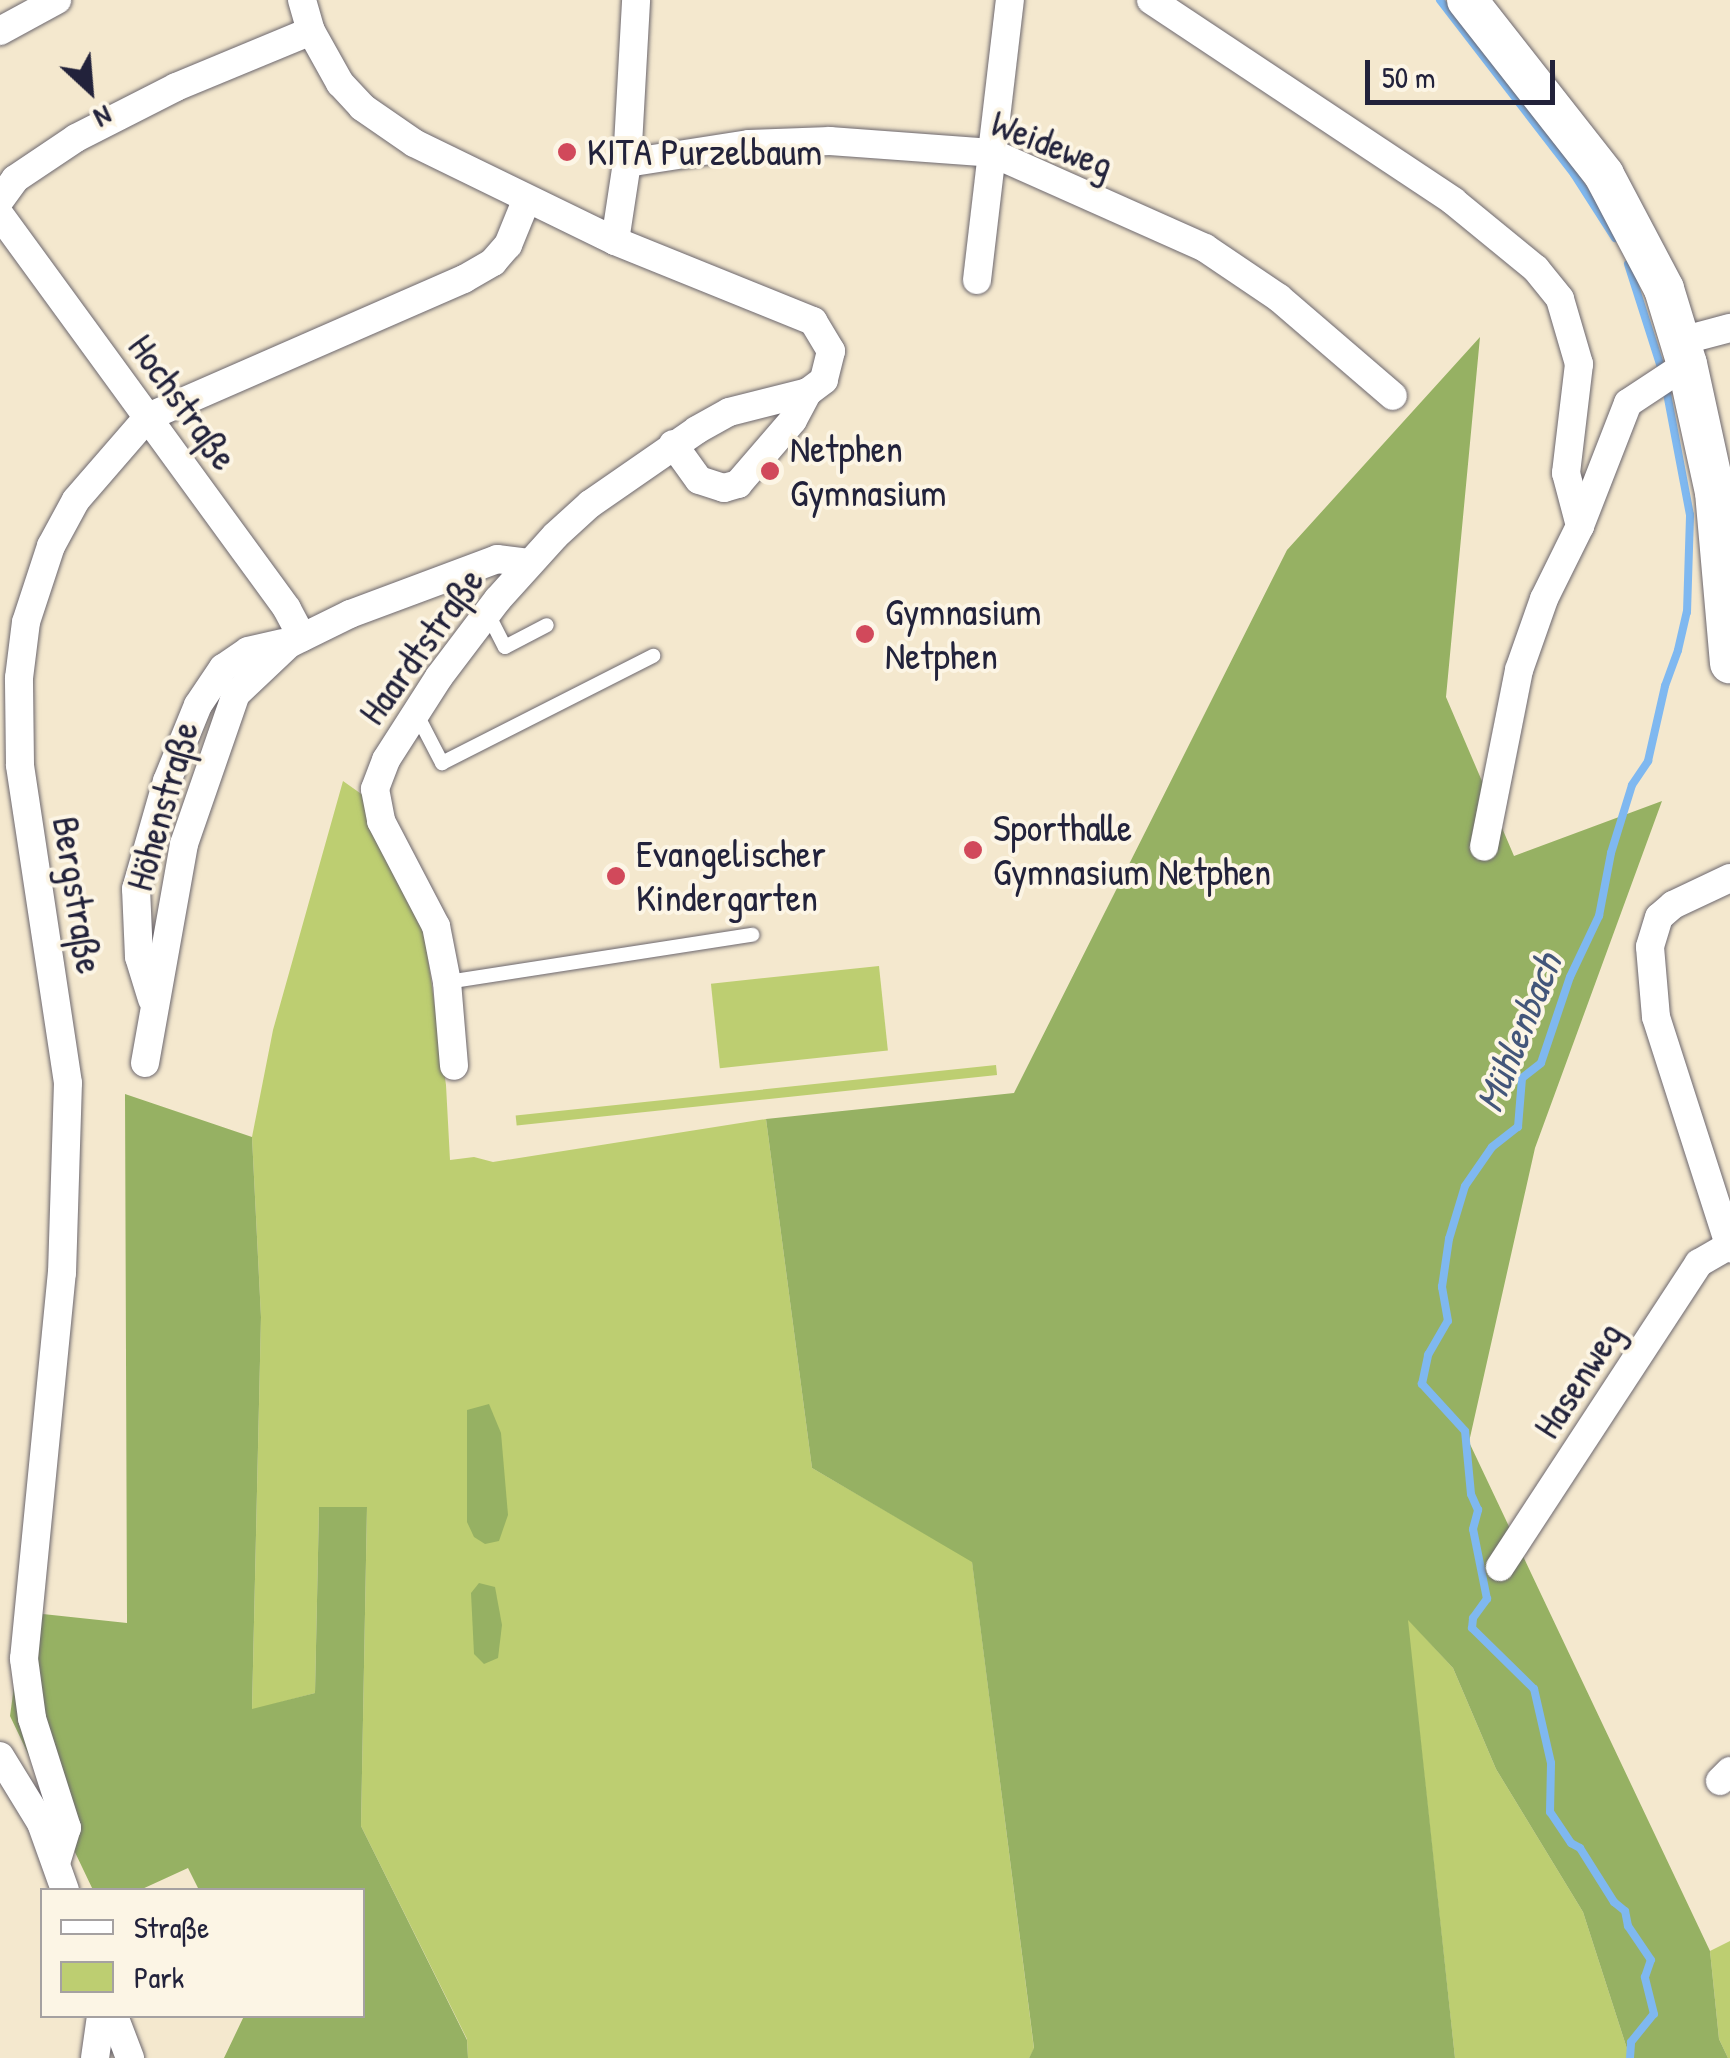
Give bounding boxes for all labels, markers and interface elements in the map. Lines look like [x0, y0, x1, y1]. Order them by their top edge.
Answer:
north arrow [40, 40, 140, 140]
scale bar [1370, 40, 1560, 102]
text: 50 m [1382, 57, 1435, 97]
text: N [88, 97, 118, 137]
street label: Weideweg [985, 100, 1119, 188]
place label: KITA Purzelbaum [587, 129, 822, 175]
marker: KITA Purzelbaum [556, 141, 578, 163]
street label: Hochstraße [119, 325, 247, 479]
place label: Netphen Gymnasium [790, 426, 946, 516]
marker: Netphen Gymnasium [759, 460, 781, 482]
street label: Haardtstraße [349, 559, 493, 733]
place label: Gymnasium Netphen [885, 589, 1041, 678]
marker: Gymnasium Netphen [854, 623, 876, 645]
street label: Höhenstraße [116, 716, 208, 896]
place label: Sporthalle Gymnasium Netphen [993, 805, 1271, 894]
street label: Bergstraße [43, 813, 113, 977]
place label: Evangelischer Kindergarten [636, 831, 826, 921]
marker: Sporthalle Gymnasium Netphen [962, 839, 984, 861]
marker: Evangelischer Kindergarten [605, 865, 627, 887]
water label: Mühlenbach [1464, 946, 1570, 1118]
street label: Hasenweg [1524, 1313, 1632, 1447]
legend [40, 1888, 365, 2018]
text: Straße [134, 1907, 209, 1947]
text: Park [134, 1957, 184, 1997]

